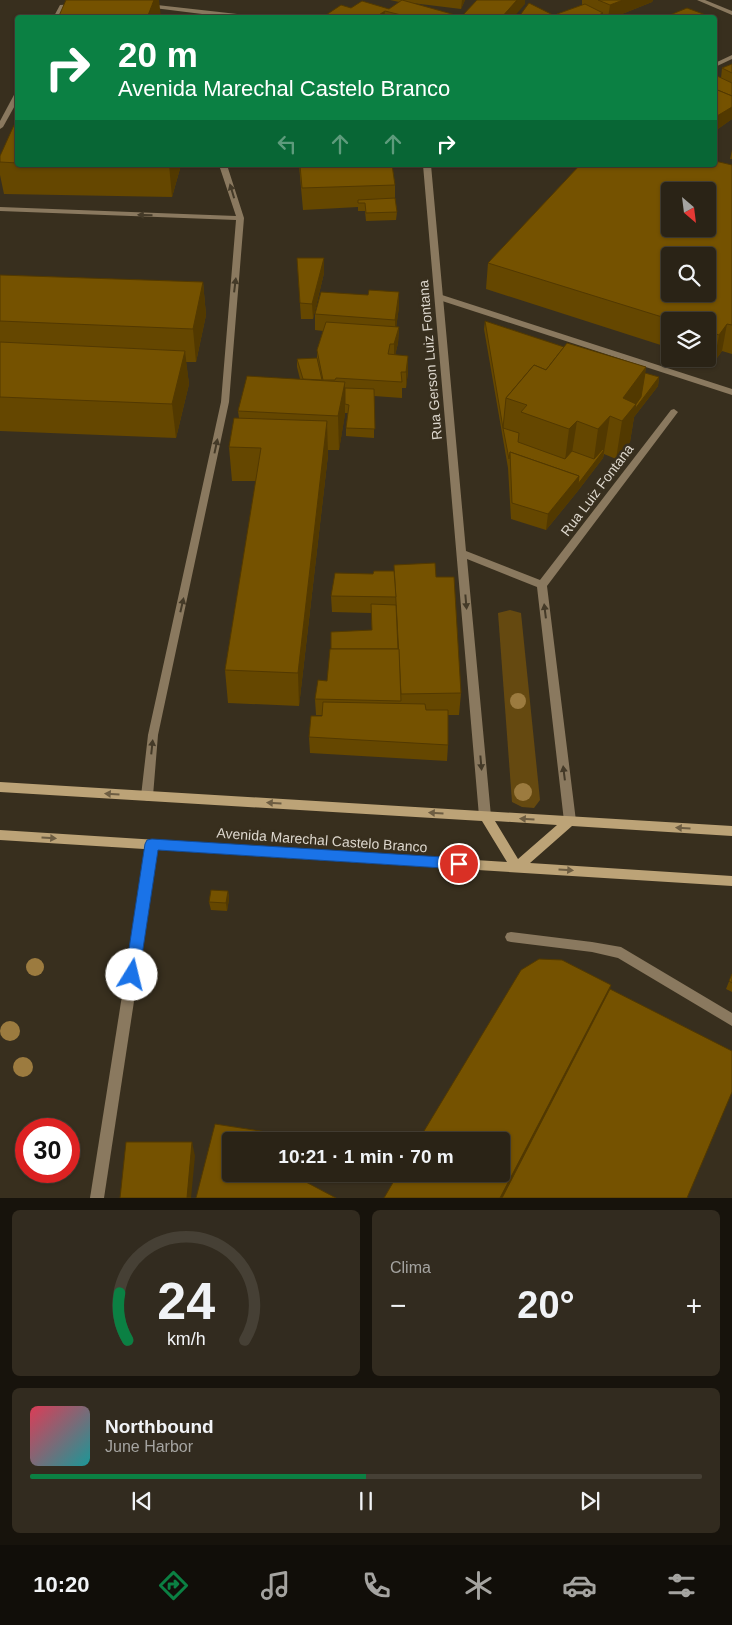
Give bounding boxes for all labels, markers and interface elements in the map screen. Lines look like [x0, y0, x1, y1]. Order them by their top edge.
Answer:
icon: right [35, 35, 100, 100]
text: 20 m [118, 35, 198, 74]
text: Avenida Marechal Castelo Branco [118, 76, 450, 101]
icon: left [273, 130, 301, 158]
icon: ahead [326, 130, 354, 158]
icon: ahead [379, 130, 407, 158]
icon: right [432, 130, 460, 158]
north arrow [661, 182, 716, 238]
map controls [661, 182, 716, 367]
one-way arrow [227, 184, 235, 199]
one-way arrow [137, 210, 153, 218]
button: search [661, 247, 716, 302]
one-way arrow [231, 277, 239, 293]
street label: Rua Gerson Luiz Fontana [415, 279, 445, 441]
button: layers [661, 312, 716, 367]
one-way arrow [212, 439, 220, 454]
street label: Rua Luiz Fontana [557, 441, 637, 539]
one-way arrow [463, 594, 471, 610]
one-way arrow [178, 597, 186, 613]
one-way arrow [541, 603, 549, 619]
one-way arrow [148, 739, 156, 755]
one-way arrow [477, 756, 485, 772]
one-way arrow [560, 764, 568, 780]
one-way arrow [104, 789, 120, 797]
one-way arrow [266, 799, 282, 807]
one-way arrow [428, 808, 444, 816]
one-way arrow [519, 814, 535, 822]
one-way arrow [675, 824, 691, 832]
street label: Avenida Marechal Castelo Branco [216, 825, 428, 855]
one-way arrow [41, 834, 57, 842]
pin [438, 843, 480, 885]
icon: arrive [445, 850, 473, 878]
one-way arrow [558, 867, 574, 875]
position arrow [105, 948, 157, 1000]
speed limit sign: 30 [15, 1118, 80, 1183]
text: 10:21 · 1 min · 70 m [278, 1146, 454, 1167]
text: Clima [390, 1259, 431, 1276]
text: 24 [157, 1272, 215, 1330]
text: 20° [517, 1284, 575, 1326]
text: − [390, 1290, 406, 1321]
text: + [686, 1290, 702, 1321]
text: km/h [167, 1329, 205, 1349]
text: Northbound [105, 1416, 214, 1437]
text: June Harbor [105, 1438, 193, 1455]
icon: previous [128, 1487, 156, 1515]
icon: pause [352, 1487, 380, 1515]
icon: next [576, 1487, 604, 1515]
icon: directions [156, 1568, 191, 1603]
icon: music [258, 1568, 293, 1603]
icon: phone [359, 1568, 394, 1603]
icon: climate [461, 1568, 496, 1603]
icon: car [562, 1568, 597, 1603]
icon: filters [664, 1568, 699, 1603]
text: 10:20 [33, 1572, 90, 1597]

